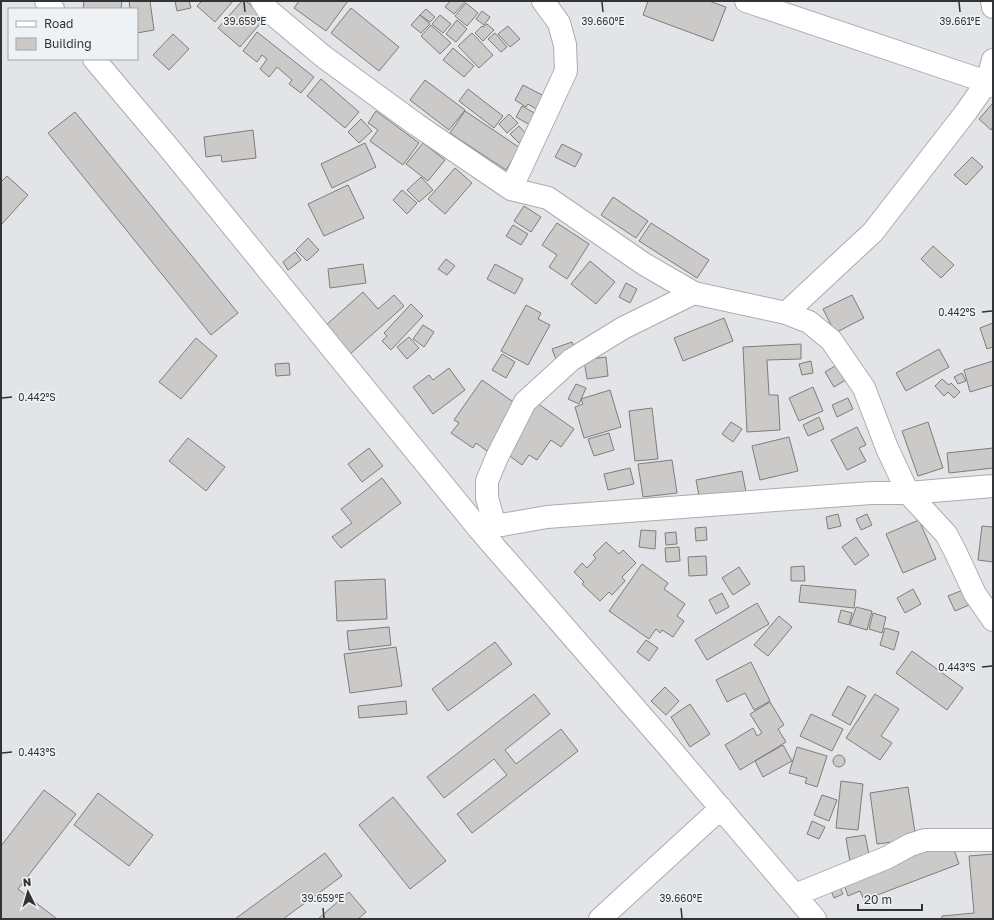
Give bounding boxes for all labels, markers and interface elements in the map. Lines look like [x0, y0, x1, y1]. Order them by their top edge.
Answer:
legend [8, 8, 138, 60]
text: 39.659°E [224, 15, 266, 27]
text: 39.660°E [581, 15, 625, 27]
text: 39.661°E [939, 15, 981, 27]
text: Road [44, 16, 73, 31]
text: Building [44, 36, 92, 51]
text: 0.442°S [938, 306, 976, 318]
text: 0.442°S [18, 391, 56, 403]
text: 0.443°S [938, 661, 976, 673]
text: 0.443°S [18, 746, 56, 758]
north arrow [8, 872, 48, 912]
text: N [22, 875, 32, 888]
scale bar [858, 886, 922, 912]
text: 39.659°E [302, 892, 344, 904]
text: 39.660°E [659, 892, 703, 904]
text: 20 m [864, 892, 892, 907]

